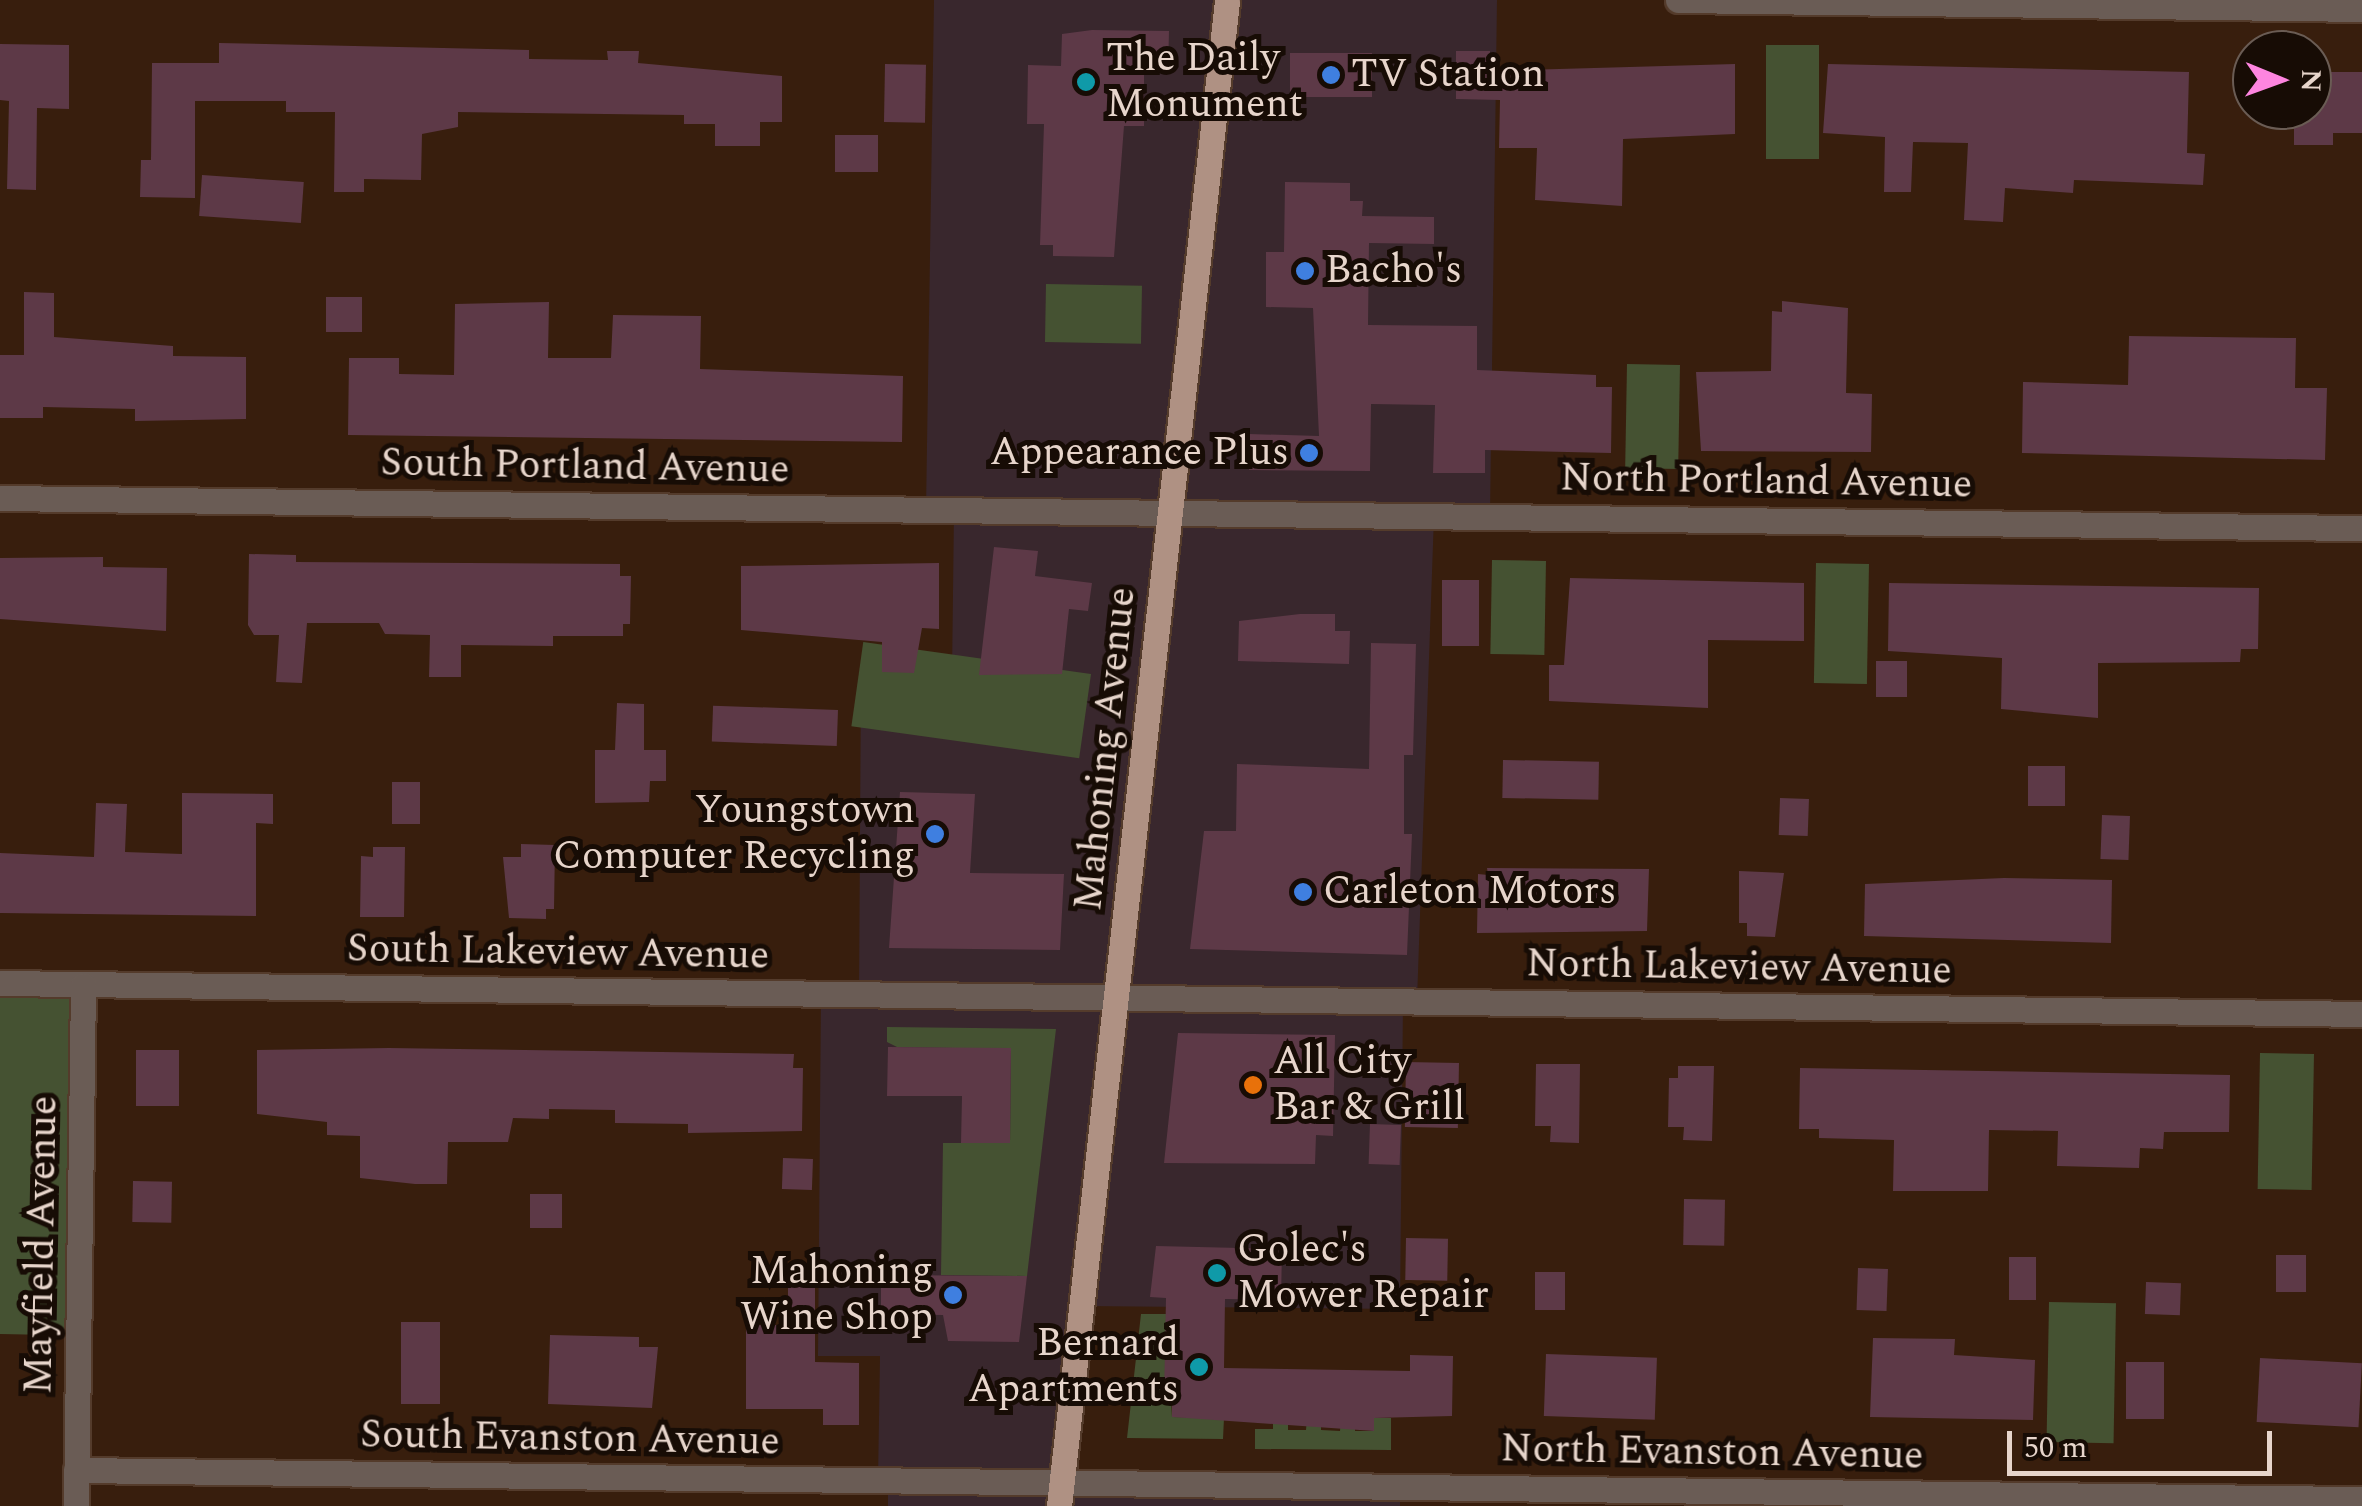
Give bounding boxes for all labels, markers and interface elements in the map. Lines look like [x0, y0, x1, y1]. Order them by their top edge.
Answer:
north arrow [2232, 30, 2332, 130]
place label: The Daily Monument [1106, 35, 1303, 129]
place label: TV Station [1351, 51, 1544, 99]
marker: TV Station [1320, 64, 1342, 86]
text: N [2289, 69, 2332, 92]
marker: The Daily Monument [1075, 71, 1097, 93]
place label: Bacho's [1325, 247, 1462, 295]
marker: Bacho's [1294, 260, 1316, 282]
place label: Appearance Plus [990, 429, 1289, 477]
street label: South Portland Avenue [380, 439, 790, 495]
marker: Appearance Plus [1298, 442, 1320, 464]
street label: North Portland Avenue [1559, 454, 1973, 510]
street label: Mahoning Avenue [1065, 585, 1147, 913]
place label: Youngstown Computer Recycling [553, 787, 915, 881]
marker: Youngstown Computer Recycling [924, 823, 946, 845]
place label: Carleton Motors [1323, 868, 1617, 916]
marker: Carleton Motors [1292, 881, 1314, 903]
street label: South Lakeview Avenue [346, 925, 770, 981]
street label: North Lakeview Avenue [1526, 940, 1952, 996]
place label: All City Bar & Grill [1273, 1038, 1465, 1132]
marker: All City Bar & Grill [1242, 1074, 1264, 1096]
street label: Mayfield Avenue [15, 1095, 69, 1395]
place label: Golec's Mower Repair [1237, 1226, 1489, 1320]
place label: Mahoning Wine Shop [740, 1248, 933, 1342]
marker: Golec's Mower Repair [1206, 1262, 1228, 1284]
marker: Mahoning Wine Shop [942, 1284, 964, 1306]
place label: Bernard Apartments [968, 1320, 1179, 1414]
marker: Bernard Apartments [1188, 1356, 1210, 1378]
street label: South Evanston Avenue [360, 1411, 780, 1467]
scale bar [2012, 1411, 2277, 1473]
street label: North Evanston Avenue [1500, 1425, 1924, 1481]
text: 50 m [2024, 1425, 2087, 1471]

